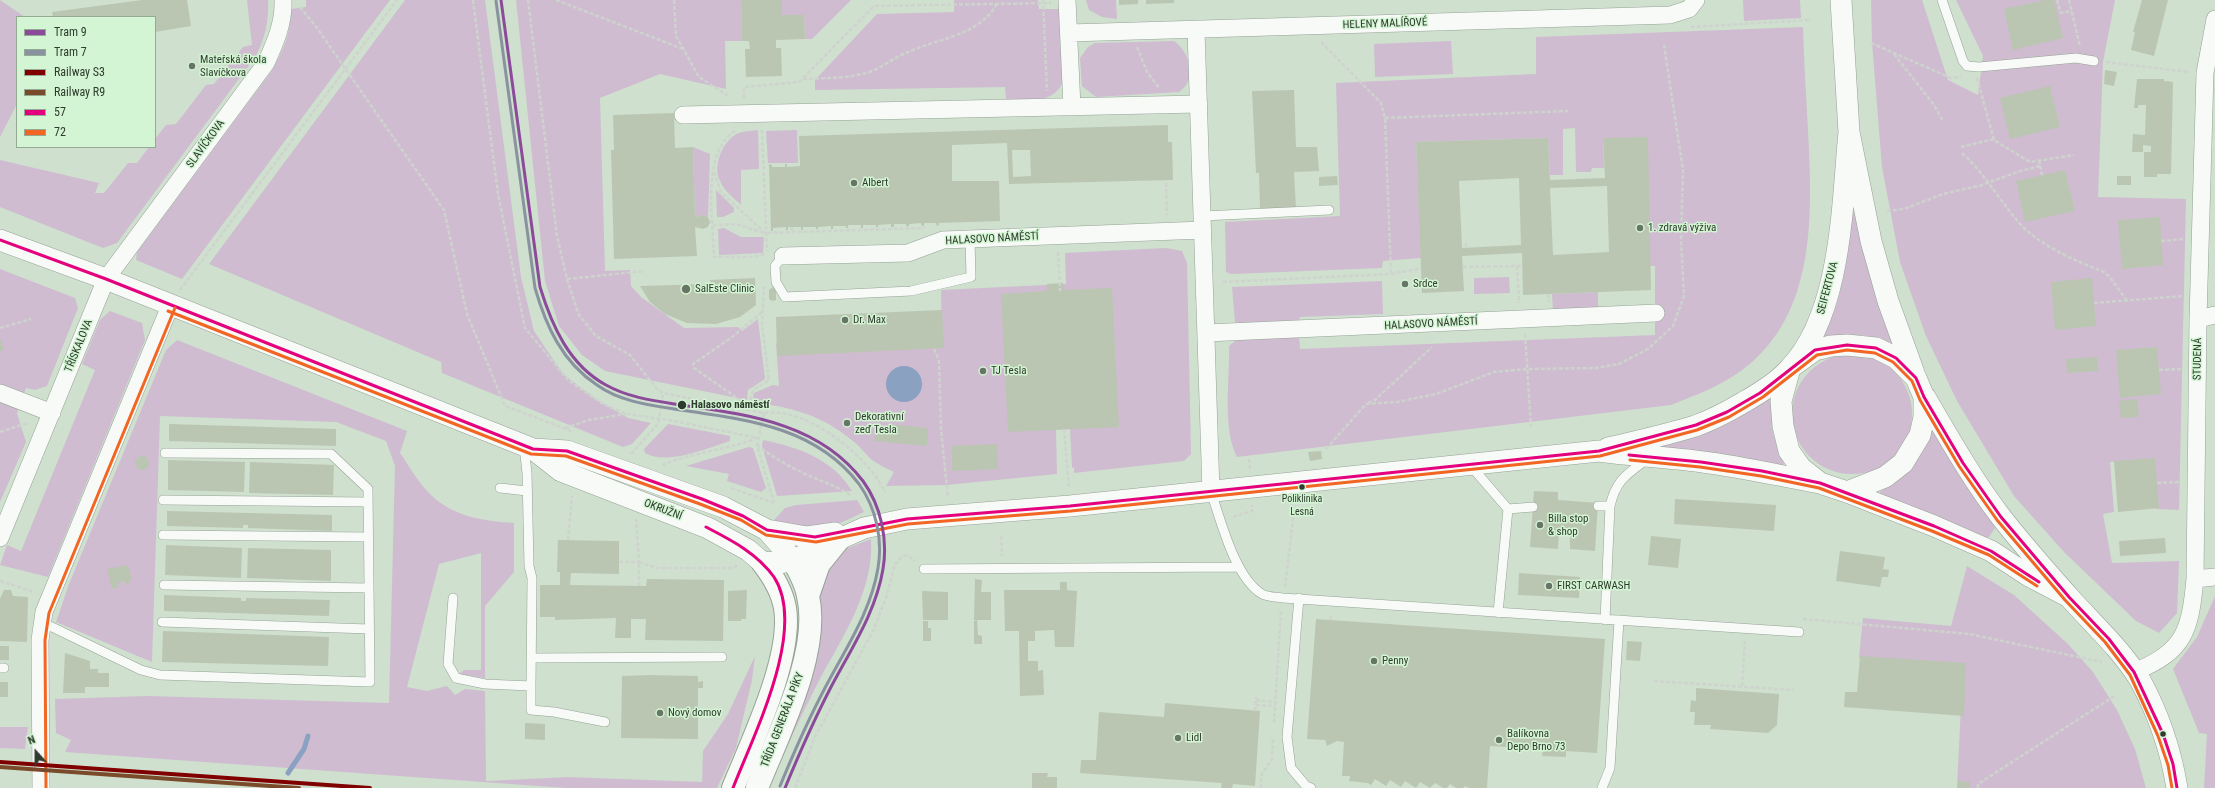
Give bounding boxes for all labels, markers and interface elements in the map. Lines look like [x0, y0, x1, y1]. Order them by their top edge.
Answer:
legend [16, 16, 156, 148]
street label: HELENY MALÍŘOVÉ [1342, 16, 1428, 32]
text: Tram 9 [54, 25, 87, 39]
text: Tram 7 [54, 45, 87, 59]
place label: Mateřská škola Slavíčkova [200, 53, 266, 79]
marker: Mateřská škola Slavíčkova [187, 61, 197, 71]
text: Railway S3 [54, 65, 105, 79]
text: Railway R9 [54, 85, 105, 99]
text: 57 [54, 105, 66, 119]
street label: SLAVÍČKOVA [184, 117, 228, 171]
text: 72 [54, 125, 66, 139]
place label: Albert [862, 176, 888, 190]
marker: Albert [849, 178, 859, 188]
place label: 1. zdravá výživa [1648, 221, 1716, 235]
marker: 1. zdravá výživa [1635, 223, 1645, 233]
street label: HALASOVO NÁMĚSTÍ [945, 230, 1039, 248]
street label: SEIFERTOVA [1815, 260, 1841, 316]
place label: Srdce [1413, 277, 1438, 291]
marker: Srdce [1400, 279, 1410, 289]
place label: SalEste Clinic [695, 282, 754, 296]
marker: SalEste Clinic [680, 283, 692, 295]
place label: Dr. Max [853, 313, 886, 327]
marker: Dr. Max [840, 315, 850, 325]
street label: HALASOVO NÁMĚSTÍ [1384, 315, 1478, 333]
street label: TŘÍSKALOVA [62, 318, 96, 374]
street label: STUDENÁ [2191, 338, 2205, 380]
place label: TJ Tesla [991, 364, 1026, 378]
marker: TJ Tesla [978, 366, 988, 376]
place label: Halasovo náměstí [691, 398, 769, 412]
marker: Halasovo náměstí [676, 399, 688, 411]
place label: Dekorativní zeď Tesla [855, 410, 904, 436]
marker: Dekorativní zeď Tesla [842, 418, 852, 428]
marker: Poliklinika Lesná [1297, 482, 1307, 492]
place label: Poliklinika Lesná [1282, 493, 1322, 516]
street label: OKRUŽNÍ [642, 497, 684, 523]
place label: Billa stop & shop [1548, 512, 1588, 538]
marker: Billa stop & shop [1535, 520, 1545, 530]
place label: FIRST CARWASH [1557, 579, 1630, 593]
marker: FIRST CARWASH [1544, 581, 1554, 591]
place label: Penny [1382, 654, 1408, 668]
marker: Penny [1369, 656, 1379, 666]
street label: TŘÍDA GENERÁLA PÍKY [759, 671, 807, 769]
place label: Nový domov [668, 706, 721, 720]
marker: Nový domov [655, 708, 665, 718]
place label: Balíkovna Depo Brno 73 [1507, 727, 1565, 753]
unlabelled marker [2158, 729, 2168, 739]
place label: Lidl [1186, 731, 1202, 745]
north arrow [16, 732, 56, 772]
text: N [26, 733, 37, 748]
marker: Lidl [1173, 733, 1183, 743]
marker: Balíkovna Depo Brno 73 [1494, 735, 1504, 745]

